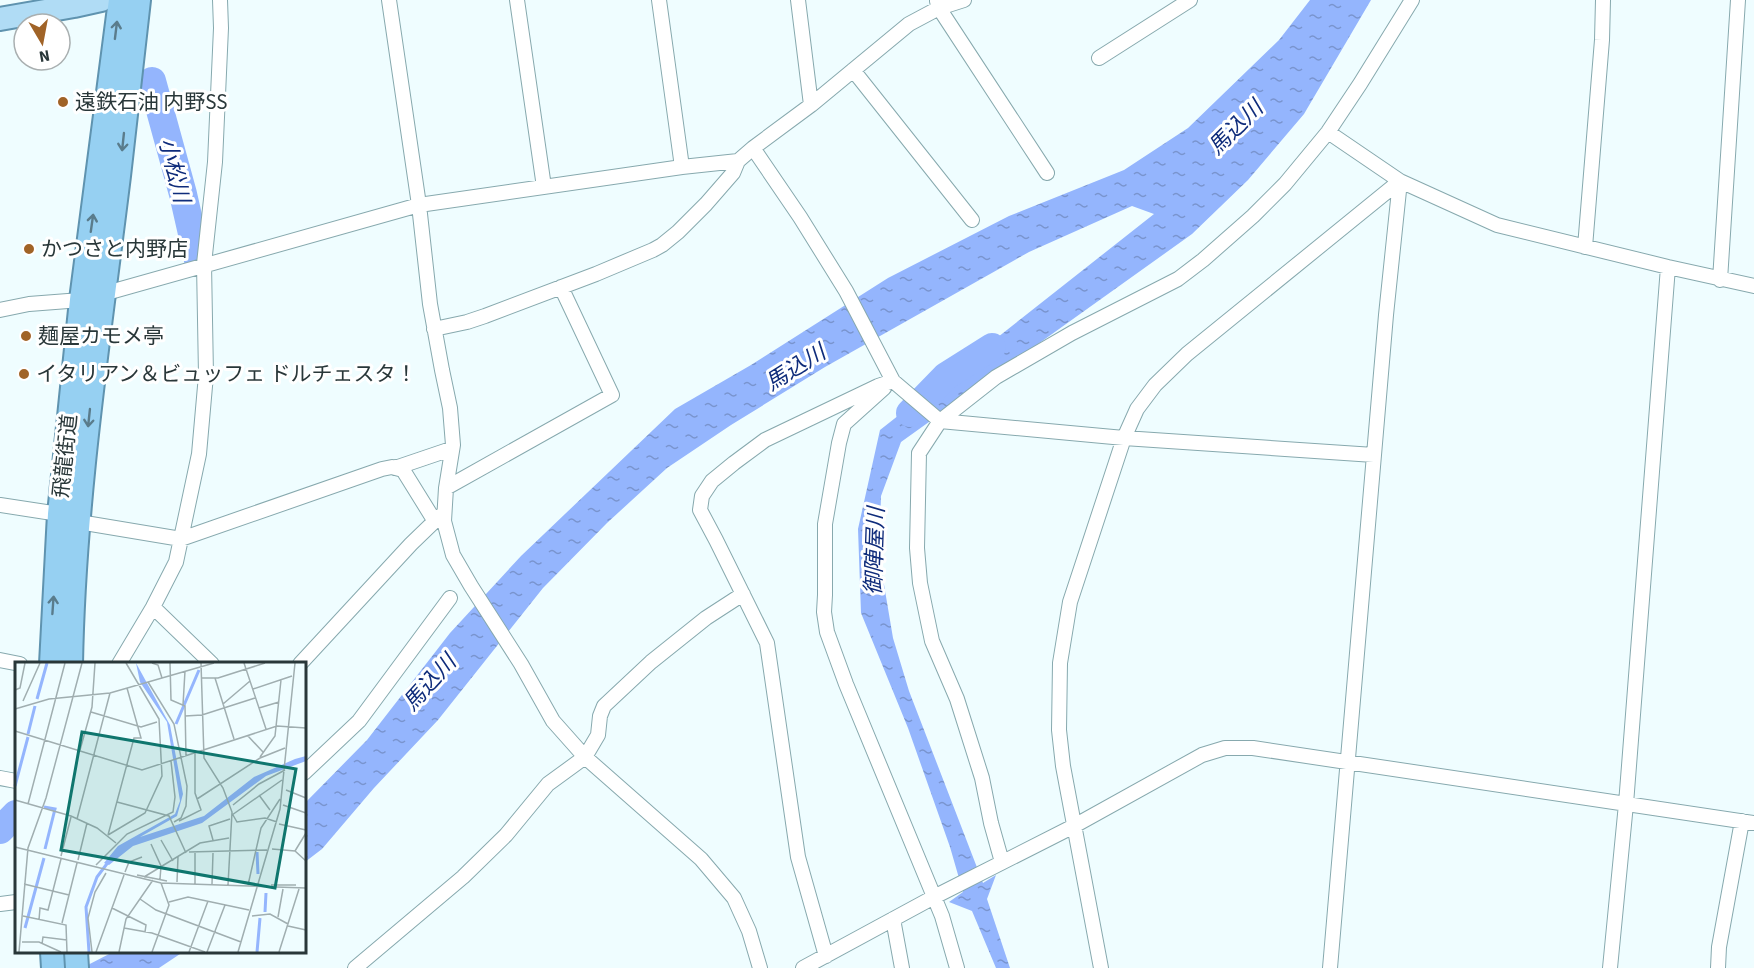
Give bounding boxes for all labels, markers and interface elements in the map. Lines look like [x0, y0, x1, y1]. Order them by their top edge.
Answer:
north arrow [12, 12, 72, 72]
one-way arrow [111, 20, 122, 40]
text: N [37, 44, 52, 68]
place label: 遠鉄石油 内野SS [75, 87, 227, 117]
water label: 馬込川 [1201, 92, 1272, 162]
marker: 遠鉄石油 内野SS [56, 95, 70, 109]
one-way arrow [117, 131, 128, 151]
water label: 小松川 [151, 134, 198, 208]
one-way arrow [86, 214, 97, 234]
place label: かつさと内野店 [41, 234, 188, 264]
marker: かつさと内野店 [22, 242, 36, 256]
place label: 麺屋カモメ亭 [38, 321, 164, 351]
marker: 麺屋カモメ亭 [19, 329, 33, 343]
water label: 馬込川 [759, 336, 834, 399]
place label: イタリアン＆ビュッフェ ドルチェスタ！ [36, 359, 417, 389]
marker: イタリアン＆ビュッフェ ドルチェスタ！ [17, 367, 31, 381]
one-way arrow [83, 408, 94, 428]
street label: 飛龍街道 [46, 413, 84, 499]
water label: 御陣屋川 [857, 505, 893, 596]
one-way arrow [48, 596, 59, 616]
water label: 馬込川 [396, 646, 465, 718]
inset map [15, 662, 306, 953]

